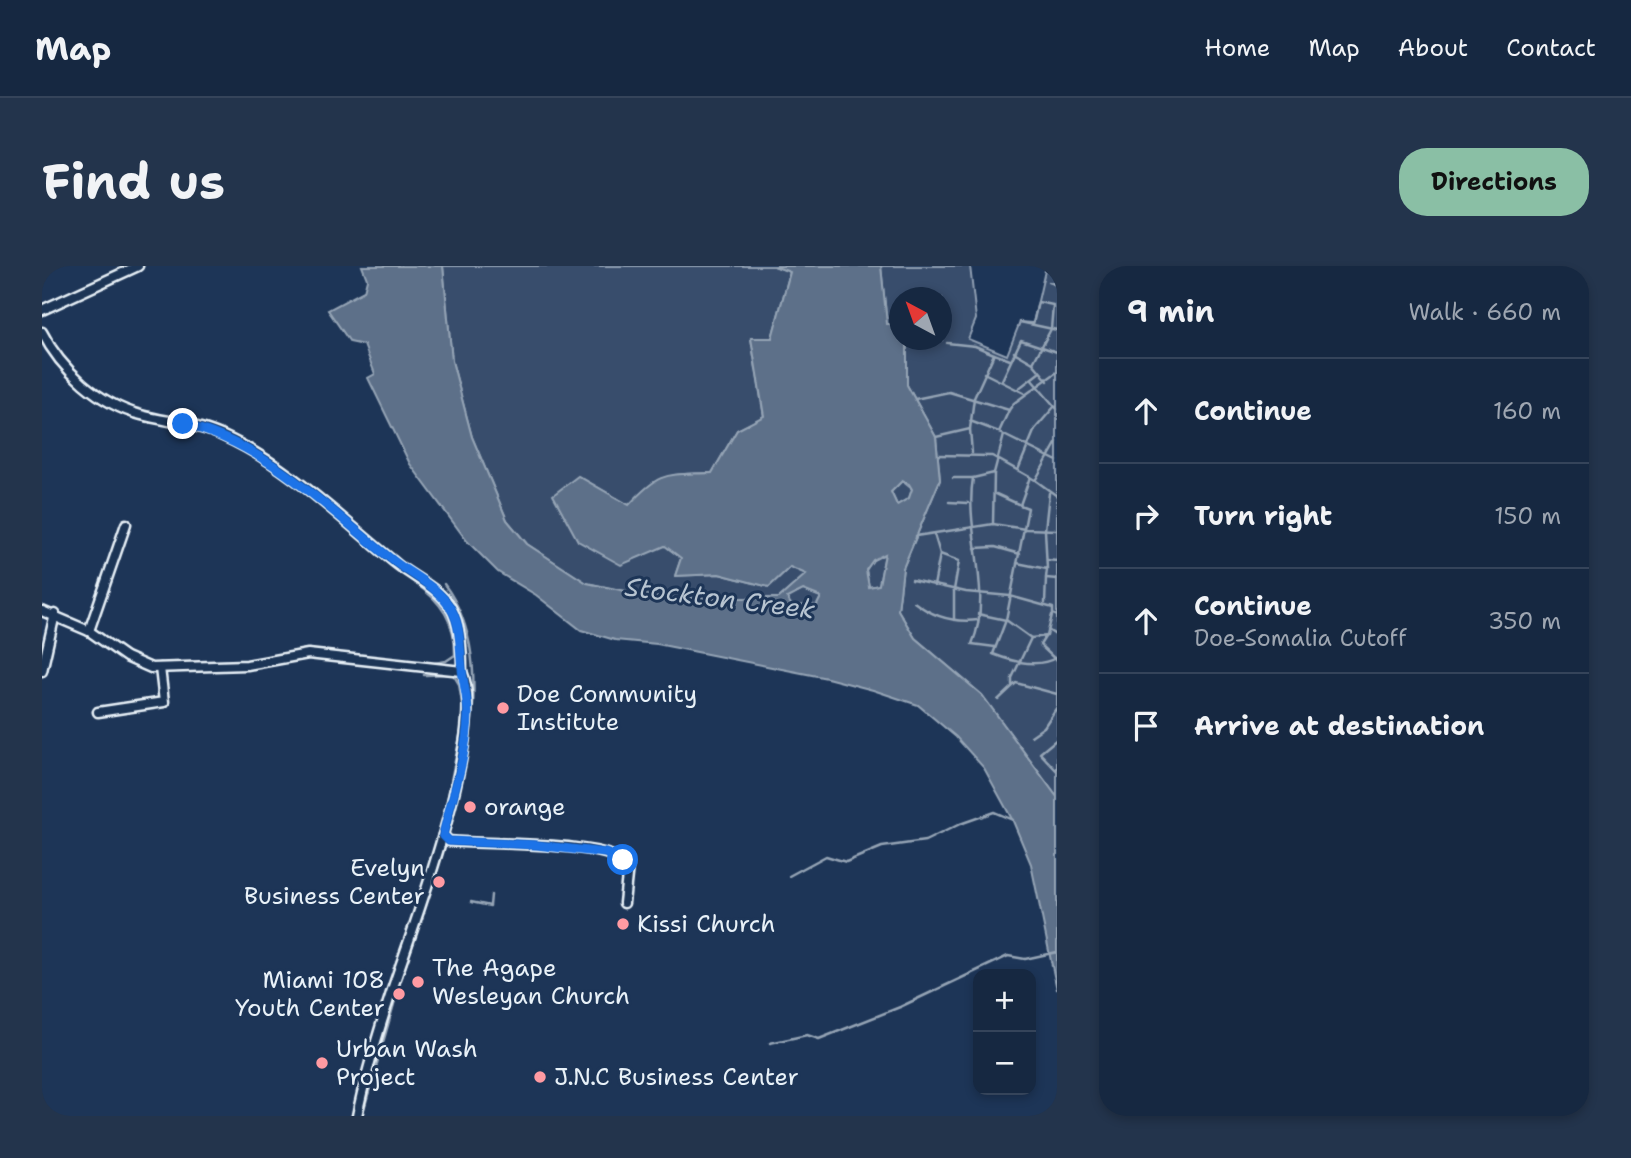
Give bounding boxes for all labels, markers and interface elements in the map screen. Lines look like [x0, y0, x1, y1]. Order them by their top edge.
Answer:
text: Map [35, 26, 111, 71]
text: Home [1204, 32, 1270, 64]
text: Map [1308, 32, 1360, 64]
text: About [1398, 32, 1468, 64]
text: Contact [1506, 32, 1596, 64]
button: Directions [1399, 148, 1589, 216]
text: Find us [42, 149, 225, 215]
north arrow [889, 287, 952, 350]
text: 9 min [1127, 291, 1214, 332]
text: Walk · 660 m [1408, 297, 1561, 327]
icon: ahead [1127, 392, 1165, 430]
text: Continue [1194, 393, 1312, 428]
text: 160 m [1493, 396, 1561, 426]
route end [167, 408, 198, 439]
icon: right [1127, 497, 1165, 535]
text: Turn right [1194, 498, 1332, 533]
text: 150 m [1494, 501, 1561, 531]
water label: Stockton Creek [623, 568, 817, 627]
text: Continue [1194, 588, 1312, 623]
icon: ahead [1127, 602, 1165, 640]
text: 350 m [1488, 606, 1561, 636]
text: Doe-Somalia Cutoff [1194, 623, 1407, 653]
place label: Doe Community Institute [517, 678, 697, 738]
marker: Doe Community Institute [495, 700, 511, 716]
icon: arrive [1127, 707, 1165, 745]
text: Arrive at destination [1194, 708, 1484, 743]
place label: orange [484, 791, 566, 823]
marker: orange [462, 799, 478, 815]
route start [607, 844, 638, 875]
place label: Evelyn Business Center [244, 852, 425, 912]
marker: Evelyn Business Center [431, 874, 447, 890]
place label: Kissi Church [637, 908, 776, 940]
marker: Kissi Church [615, 916, 631, 932]
place label: The Agape Wesleyan Church [432, 952, 630, 1012]
place label: Miami 108 Youth Center [235, 964, 385, 1024]
map controls [973, 969, 1036, 1095]
button: + [973, 969, 1036, 1032]
marker: The Agape Wesleyan Church [410, 974, 426, 990]
marker: Miami 108 Youth Center [391, 986, 407, 1002]
button: − [973, 1032, 1036, 1095]
place label: Urban Wash Project [336, 1033, 478, 1093]
marker: Urban Wash Project [314, 1055, 330, 1071]
place label: J.N.C Business Center [554, 1061, 799, 1093]
marker: J.N.C Business Center [532, 1069, 548, 1085]

